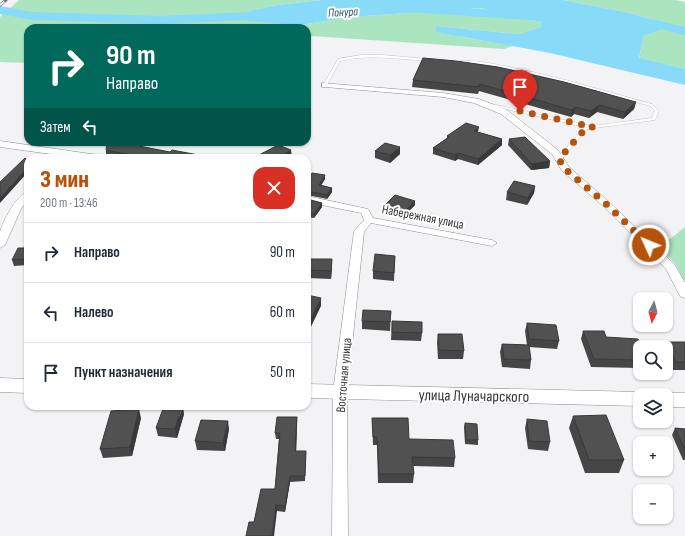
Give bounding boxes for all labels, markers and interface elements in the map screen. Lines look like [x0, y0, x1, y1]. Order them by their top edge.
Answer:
water label: Понура [328, 4, 359, 21]
text: 90 m [106, 39, 156, 72]
icon: right [40, 40, 92, 92]
pin [503, 70, 537, 111]
text: Направо [106, 73, 158, 94]
icon: arrive [509, 76, 531, 98]
icon: left [79, 116, 101, 138]
text: Затем [40, 118, 71, 137]
text: 3 мин [40, 165, 89, 194]
button: close [253, 167, 295, 209]
text: 200 m · 13:46 [40, 195, 98, 211]
street label: Набережная улица [380, 201, 465, 233]
position arrow [628, 224, 670, 266]
icon: right [40, 242, 62, 264]
text: Направо [74, 243, 120, 262]
text: 90 m [270, 243, 295, 262]
north arrow [633, 292, 673, 332]
map controls [633, 292, 673, 524]
icon: left [40, 302, 62, 324]
text: Налево [74, 303, 114, 322]
text: 60 m [270, 303, 295, 322]
street label: Восточная улица [333, 337, 355, 413]
button: search [633, 340, 673, 380]
icon: arrive [40, 362, 62, 384]
text: Пункт назначения [74, 363, 172, 382]
text: 50 m [270, 363, 295, 382]
street label: улица Луначарского [419, 386, 529, 407]
button: layers [633, 388, 673, 428]
button: + [633, 436, 673, 476]
button: − [633, 484, 673, 524]

